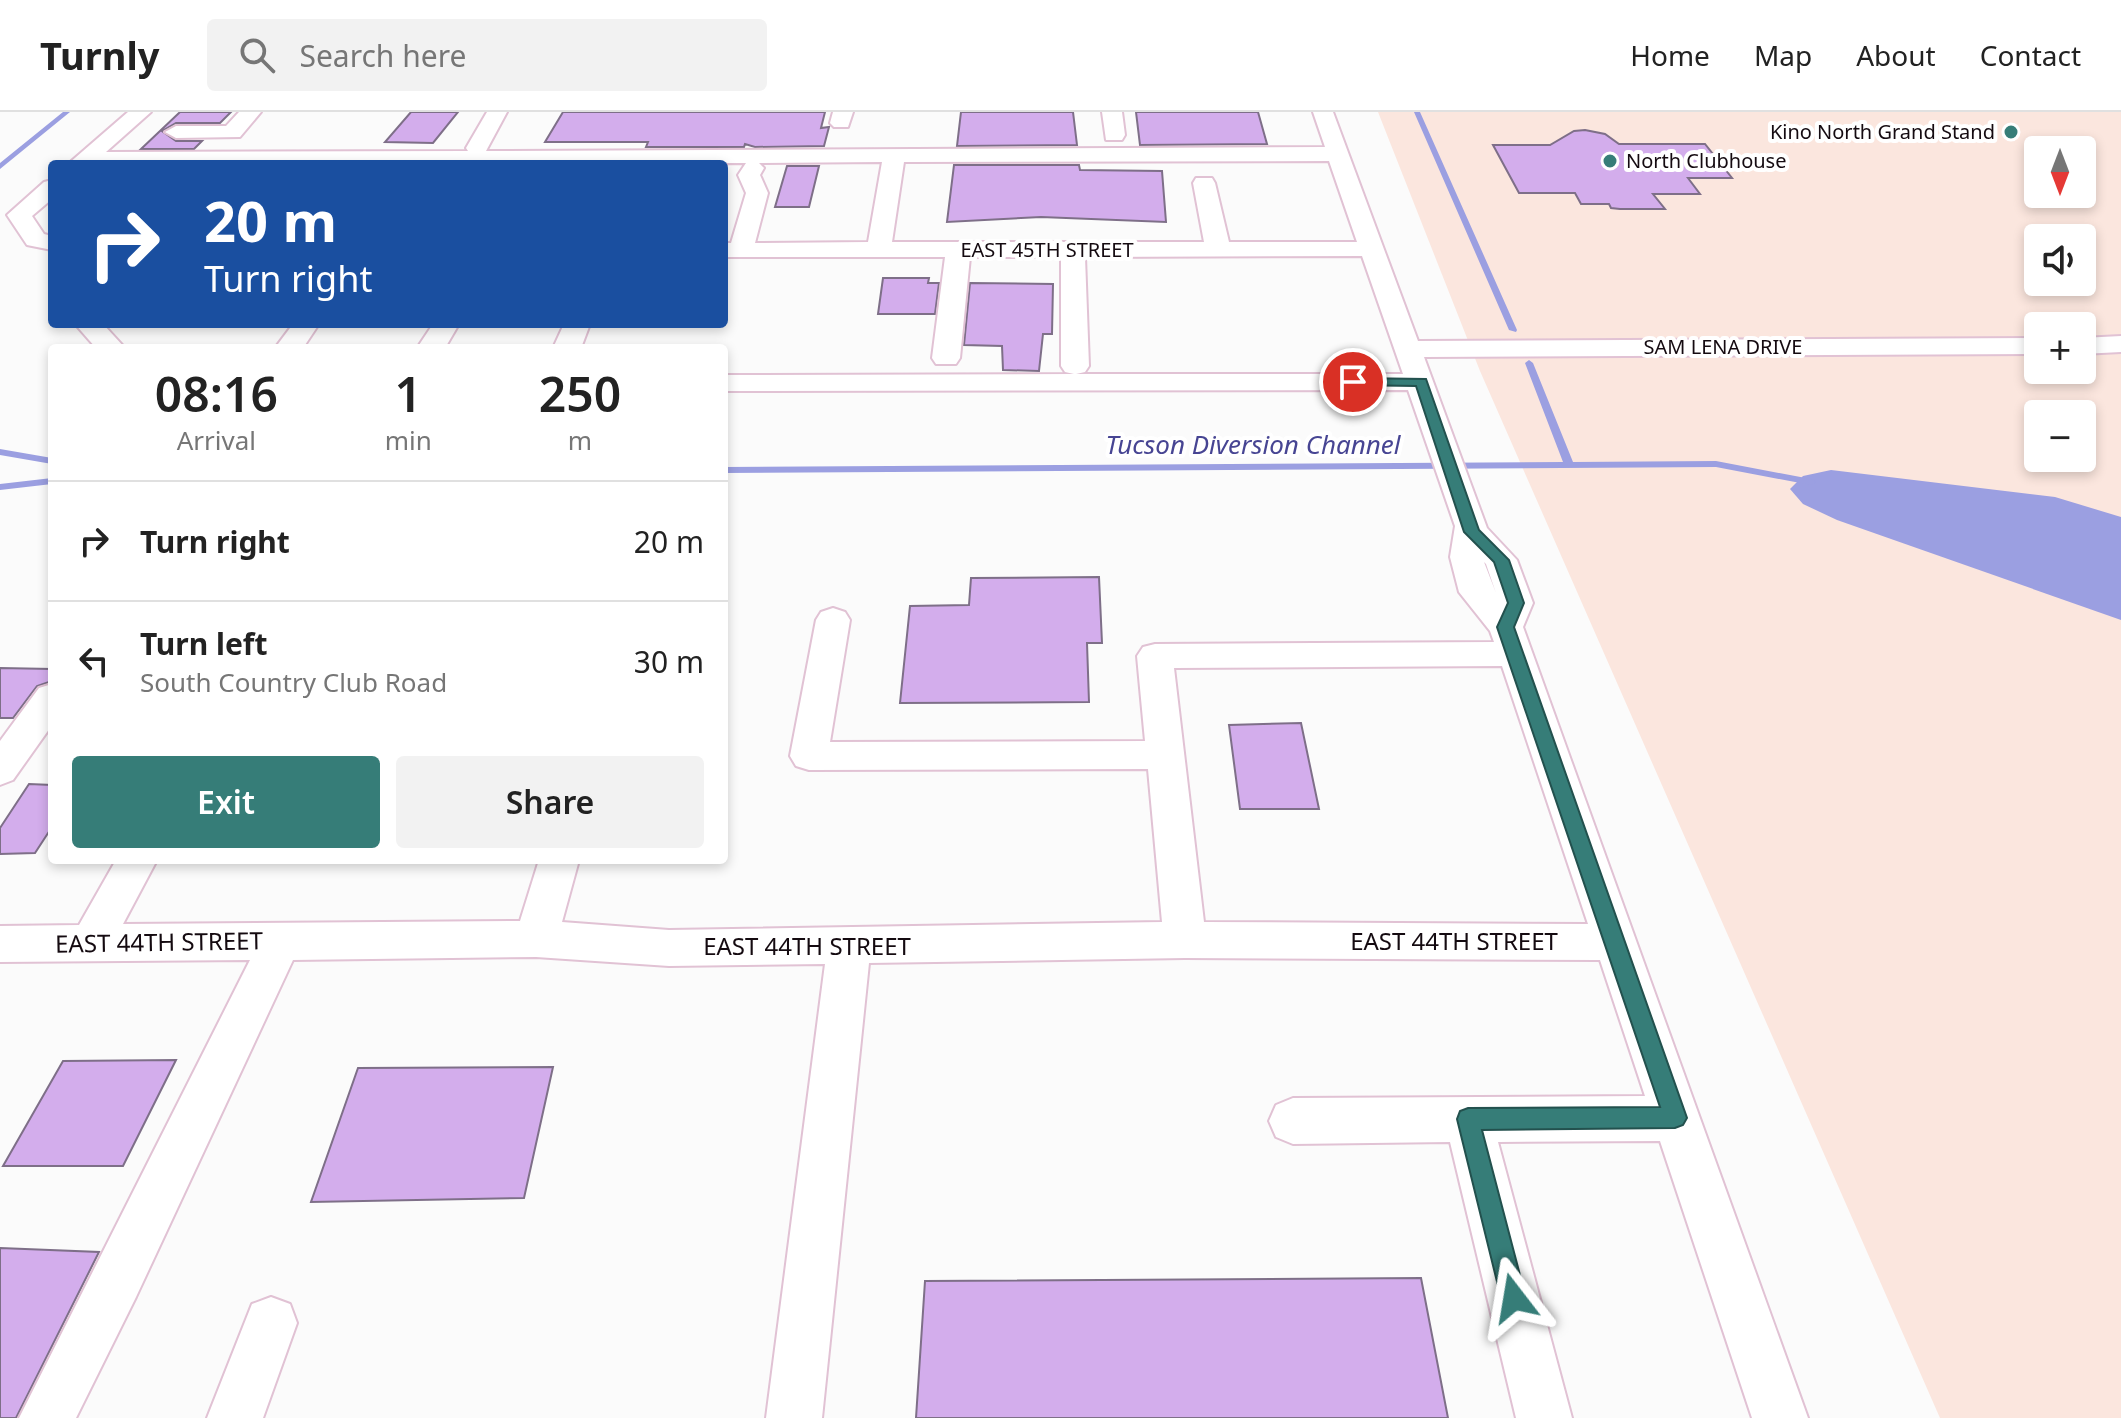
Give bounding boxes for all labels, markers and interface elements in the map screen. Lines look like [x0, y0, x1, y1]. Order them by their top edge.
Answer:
search box [207, 19, 767, 91]
text: Turnly [40, 29, 159, 81]
icon: search [235, 33, 279, 77]
text: Search here [299, 35, 466, 76]
text: Home [1630, 36, 1710, 74]
text: Map [1754, 36, 1812, 74]
text: About [1856, 36, 1936, 74]
text: Contact [1980, 36, 2081, 74]
place label: Kino North Grand Stand [1770, 118, 1995, 145]
marker: Kino North Grand Stand [2002, 123, 2020, 141]
north arrow [2024, 136, 2096, 208]
map controls [2024, 136, 2096, 472]
place label: North Clubhouse [1626, 147, 1786, 174]
marker: North Clubhouse [1601, 152, 1619, 170]
text: 20 m [204, 182, 337, 258]
icon: right [72, 192, 176, 296]
button: sound [2024, 224, 2096, 296]
street label: EAST 45TH STREET [960, 236, 1134, 263]
text: Turn right [204, 254, 372, 303]
button: + [2024, 312, 2096, 384]
street label: SAM LENA DRIVE [1644, 333, 1802, 360]
pin [1319, 348, 1387, 416]
icon: arrive [1331, 360, 1375, 404]
text: 08:16 [155, 361, 278, 426]
text: 1 [395, 361, 422, 426]
text: 250 [539, 361, 621, 426]
button: − [2024, 400, 2096, 472]
text: Arrival [177, 422, 256, 458]
text: min [385, 422, 432, 458]
text: m [568, 422, 592, 458]
water label: Tucson Diversion Channel [1105, 426, 1402, 462]
icon: right [72, 519, 116, 563]
text: Turn right [140, 521, 290, 562]
text: 20 m [634, 521, 704, 562]
text: Turn left [140, 623, 268, 664]
icon: left [72, 639, 116, 683]
text: 30 m [634, 641, 704, 682]
text: South Country Club Road [140, 664, 447, 700]
button: Exit [72, 756, 380, 848]
button: Share [396, 756, 704, 848]
street label: EAST 44TH STREET [55, 923, 264, 960]
street label: EAST 44TH STREET [1350, 924, 1559, 957]
street label: EAST 44TH STREET [703, 929, 912, 962]
position arrow [1472, 1256, 1556, 1340]

